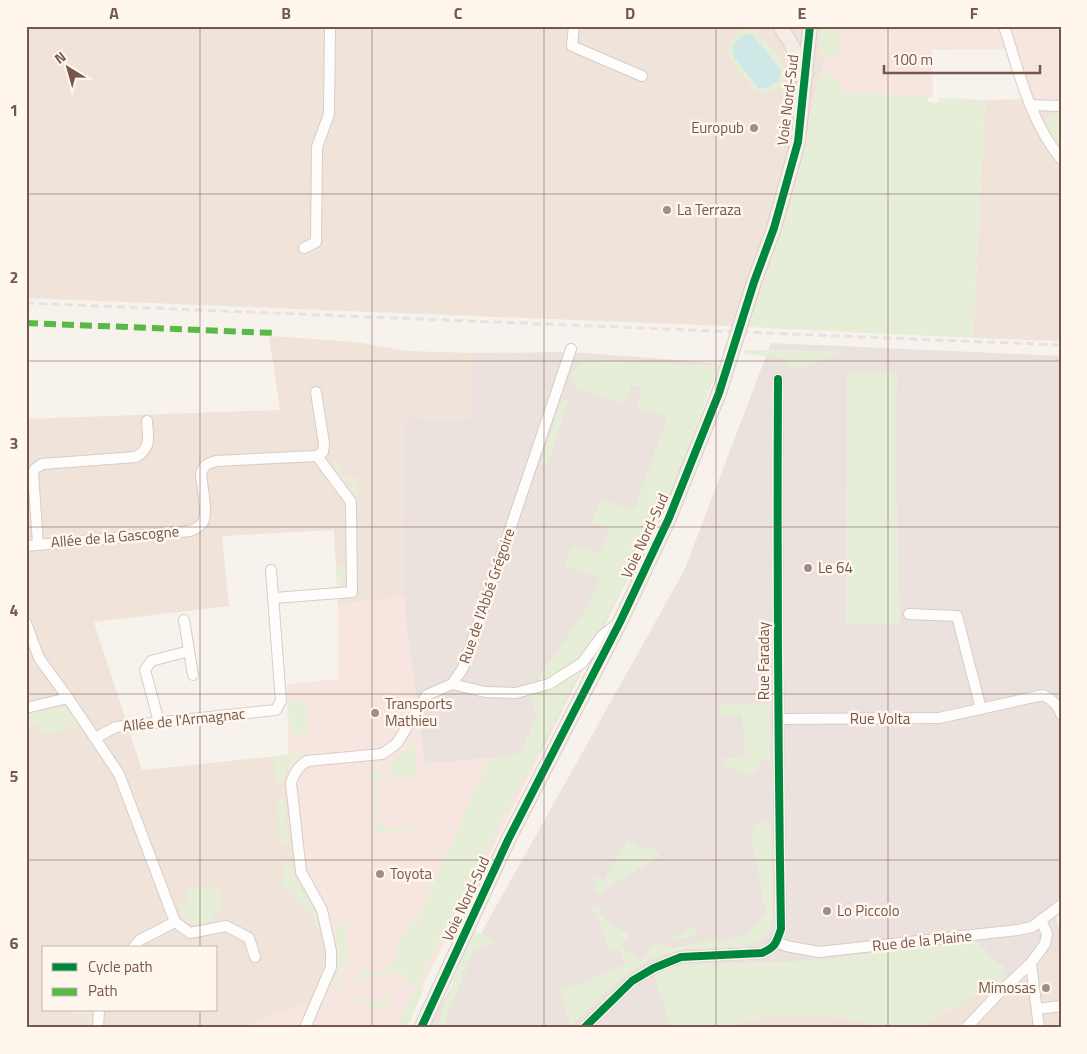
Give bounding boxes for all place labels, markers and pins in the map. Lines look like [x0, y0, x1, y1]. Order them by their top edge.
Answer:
place label: Europub [691, 116, 744, 139]
marker: Europub [748, 122, 760, 134]
place label: La Terraza [677, 198, 742, 221]
marker: La Terraza [661, 204, 673, 216]
place label: Le 64 [818, 556, 853, 579]
marker: Le 64 [802, 562, 814, 574]
place label: Transports Mathieu [385, 692, 453, 732]
marker: Transports Mathieu [369, 707, 381, 719]
place label: Toyota [390, 862, 433, 885]
marker: Toyota [374, 868, 386, 880]
place label: Lo Piccolo [837, 899, 900, 922]
marker: Lo Piccolo [821, 905, 833, 917]
place label: Mimosas [978, 976, 1036, 999]
marker: Mimosas [1040, 982, 1052, 994]

